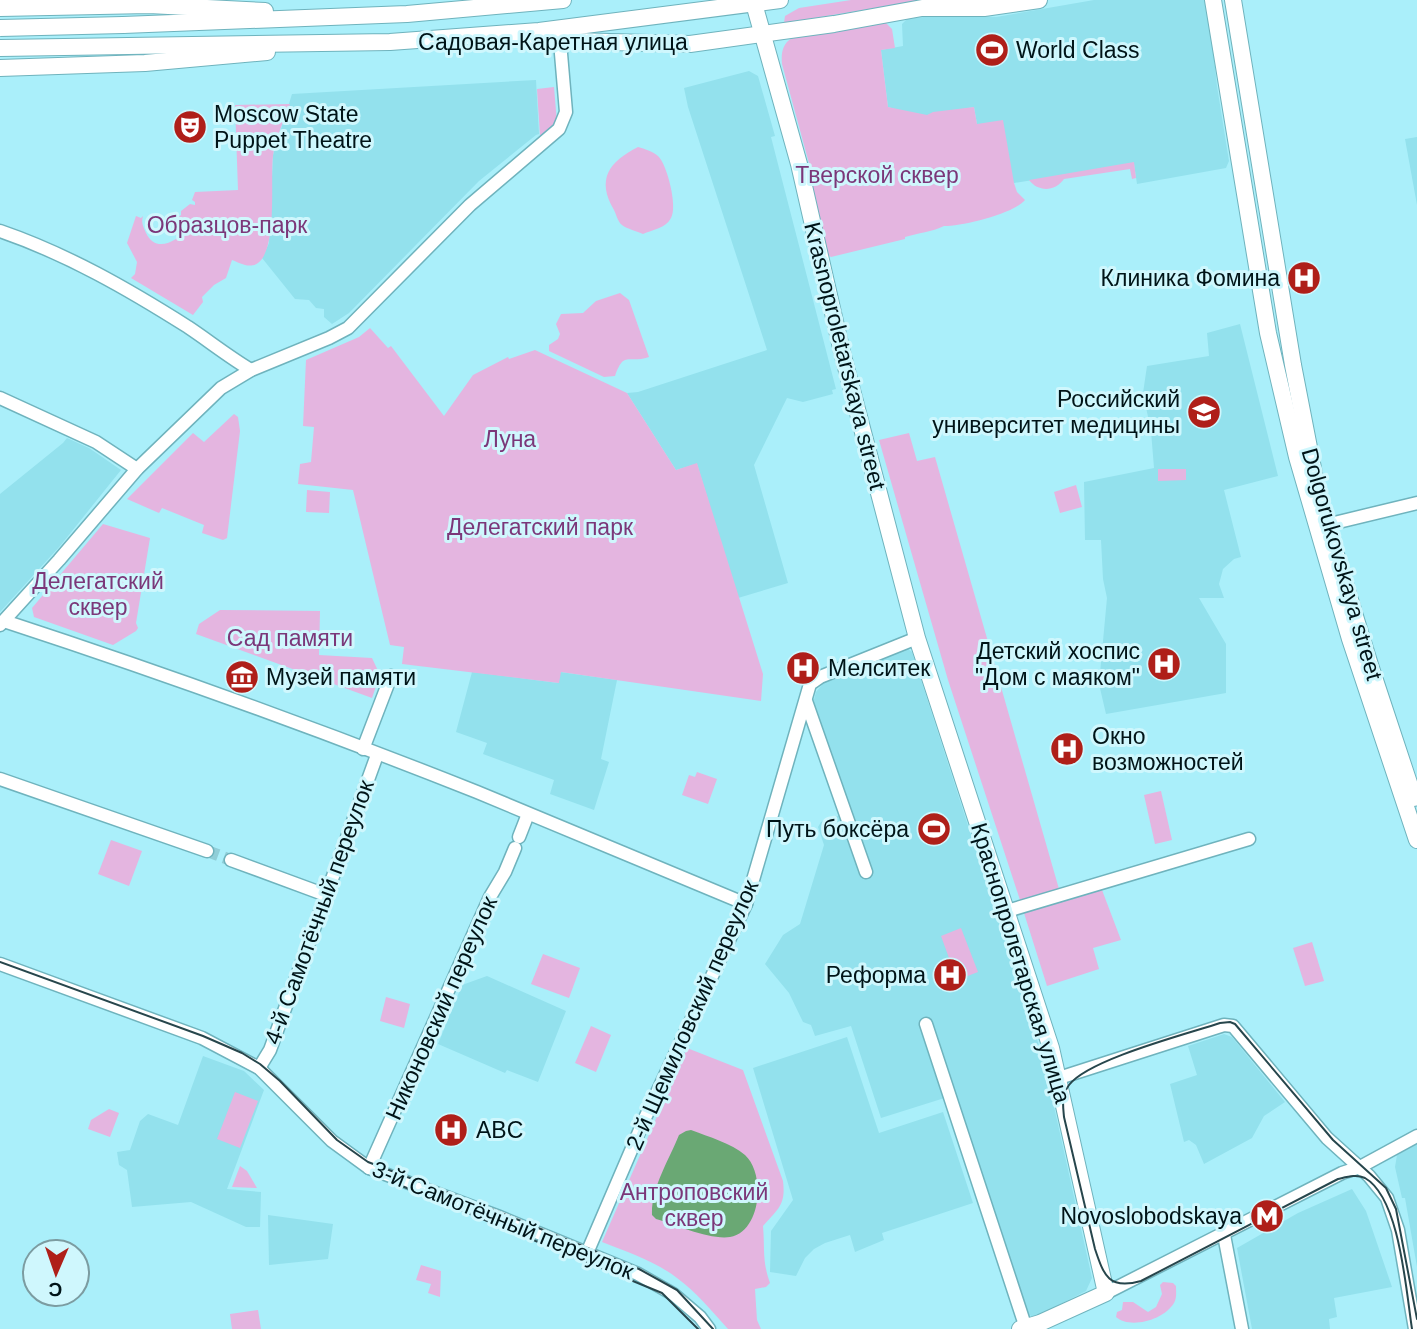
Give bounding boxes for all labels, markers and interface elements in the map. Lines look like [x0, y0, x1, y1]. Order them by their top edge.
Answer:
street label: Садовая-Каретная улица [418, 29, 688, 55]
sports icon: World Class [973, 31, 1011, 69]
place label: World Class [1016, 37, 1140, 63]
place label: Moscow State Puppet Theatre [214, 101, 372, 153]
theatre icon: Moscow State Puppet Theatre [171, 108, 209, 146]
park label: Тверской сквер [795, 162, 959, 188]
park label: Образцов-парк [147, 212, 308, 238]
street label: Krasnoproletarskaya street [799, 220, 891, 493]
hospital icon: Клиника Фомина [1285, 259, 1323, 297]
place label: Клиника Фомина [1101, 265, 1280, 291]
place label: Российский университет медицины [932, 386, 1180, 438]
school or university icon: Российский университет медицины [1185, 393, 1223, 431]
park label: Луна [484, 426, 536, 452]
street label: Dolgorukovskaya street [1296, 445, 1388, 684]
park label: Делегатский парк [447, 514, 634, 540]
park label: Делегатский сквер [32, 568, 164, 620]
park label: Сад памяти [227, 625, 353, 651]
place label: Детский хоспис "Дом с маяком" [975, 638, 1140, 690]
hospital icon: Детский хоспис "Дом с маяком" [1145, 645, 1183, 683]
hospital icon: Мелситек [784, 649, 822, 687]
place label: Мелситек [828, 655, 931, 681]
museum icon: Музей памяти [223, 658, 261, 696]
place label: Музей памяти [266, 664, 416, 690]
place label: Окно возможностей [1092, 723, 1244, 775]
hospital icon: Окно возможностей [1048, 730, 1086, 768]
street label: 4-й Самотёчный переулок [259, 775, 379, 1048]
sports icon: Путь боксёра [915, 810, 953, 848]
place label: Путь боксёра [766, 816, 909, 842]
street label: Краснопролетарская улица [966, 820, 1076, 1106]
street label: 2-й Щемиловский переулок [621, 875, 764, 1154]
street label: Никоновский переулок [380, 891, 502, 1124]
hospital icon: Реформа [931, 956, 969, 994]
place label: Реформа [826, 962, 926, 988]
hospital icon: ABC [432, 1111, 470, 1149]
place label: ABC [476, 1117, 523, 1143]
street label: 3-й Самотёчный переулок [369, 1156, 638, 1285]
park label: Антроповский сквер [620, 1179, 768, 1231]
metro station icon: Novoslobodskaya [1248, 1197, 1286, 1235]
place label: Novoslobodskaya [1060, 1203, 1242, 1229]
north arrow [21, 1238, 91, 1308]
text: С [48, 1279, 63, 1300]

